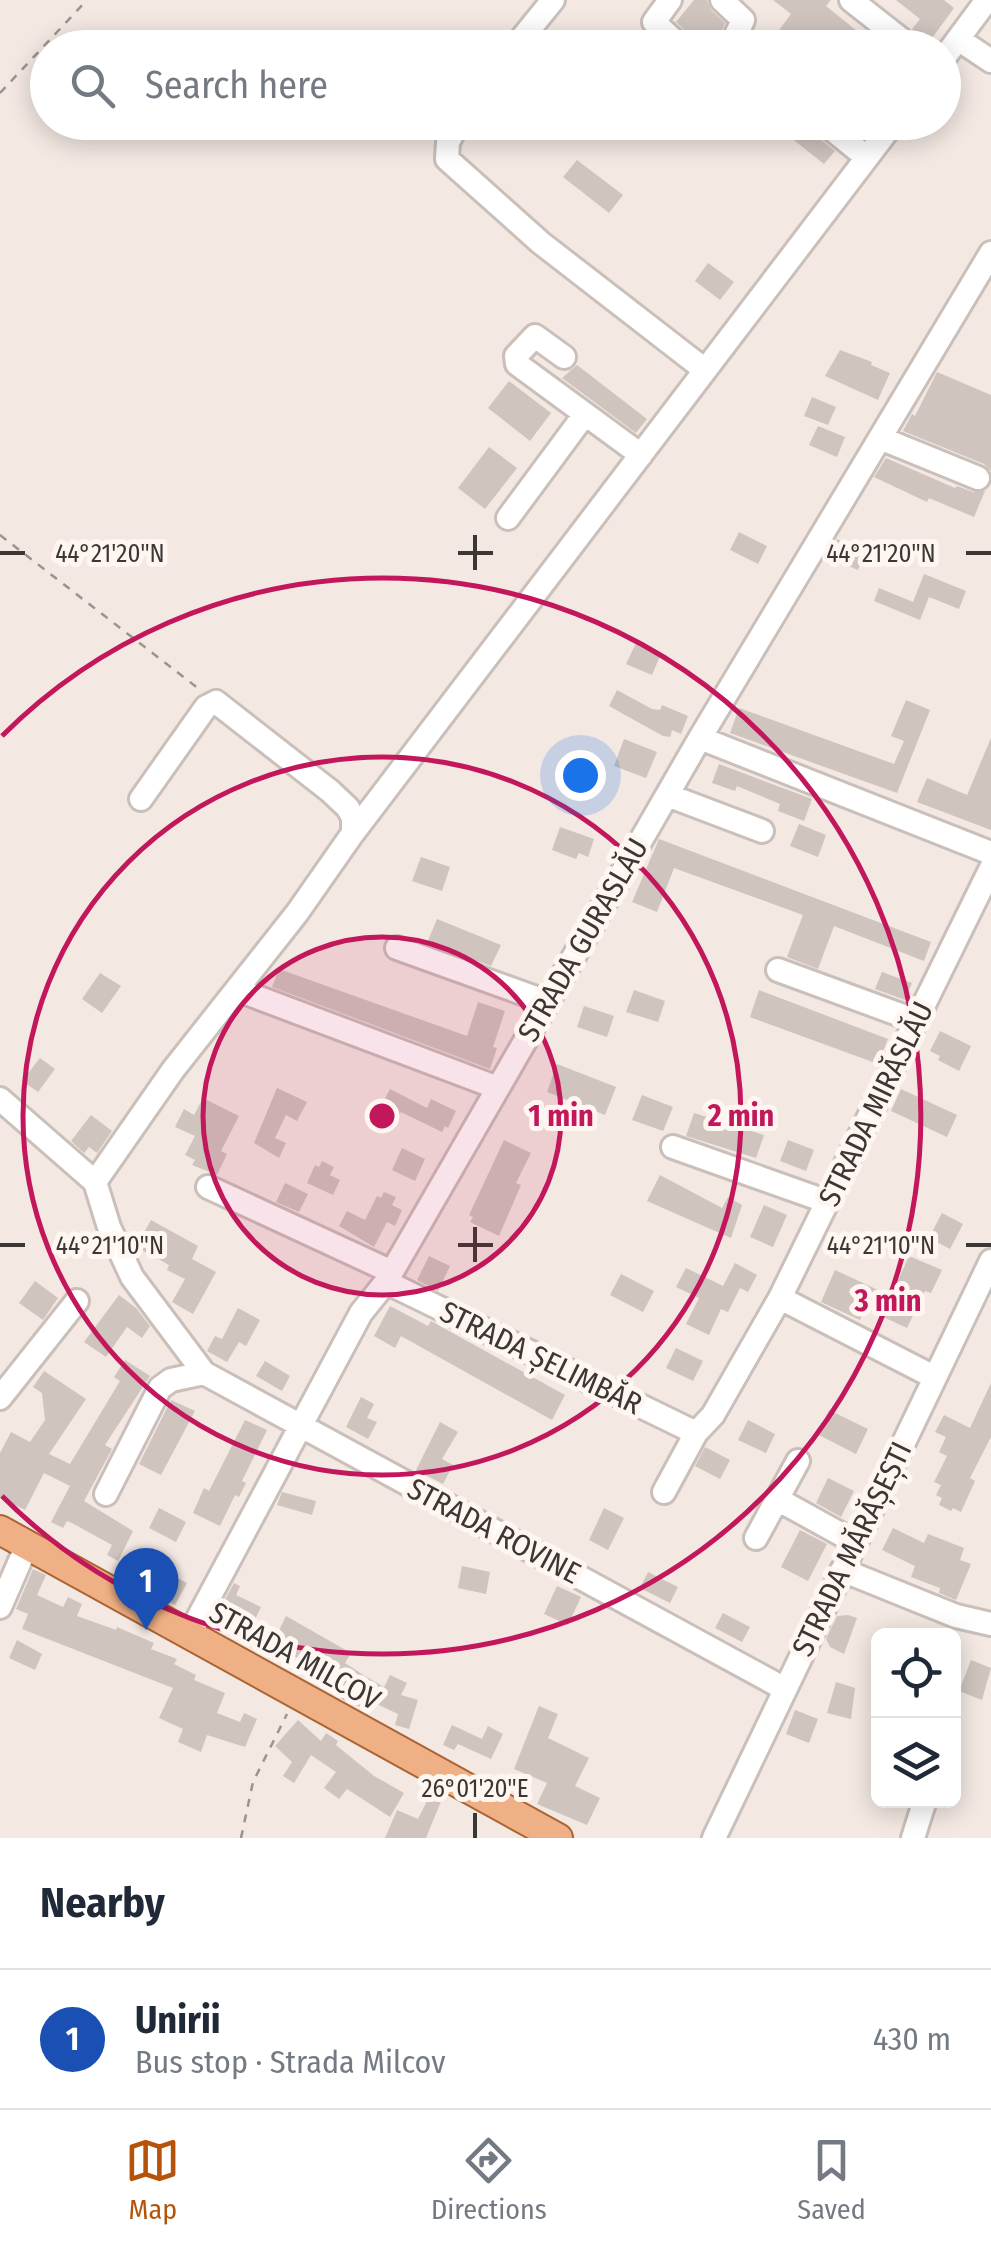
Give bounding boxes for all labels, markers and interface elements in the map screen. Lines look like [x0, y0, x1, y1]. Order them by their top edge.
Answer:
search box [30, 30, 961, 140]
icon: search [65, 58, 120, 113]
text: Search here [145, 62, 328, 108]
text: 44°21'20"N [55, 539, 165, 569]
text: 44°21'20"N [826, 539, 936, 569]
your location [555, 750, 606, 801]
street label: STRADA GURASLĂU [510, 832, 656, 1048]
street label: STRADA MIRĂSLĂU [811, 996, 941, 1212]
centre of rings [364, 1098, 400, 1134]
text: 1 min [528, 1098, 594, 1134]
text: 2 min [707, 1098, 774, 1134]
text: 44°21'10"N [56, 1231, 164, 1261]
text: 44°21'10"N [827, 1231, 935, 1261]
text: 3 min [854, 1283, 921, 1319]
street label: STRADA ȘELIMBĂR [434, 1294, 648, 1423]
street label: STRADA MĂRĂȘEȘTI [785, 1436, 920, 1663]
street label: STRADA ROVINE [401, 1470, 587, 1592]
pin: 1 [114, 1548, 178, 1630]
street label: STRADA MILCOV [203, 1594, 387, 1718]
map controls [871, 1628, 961, 1808]
button: locate [871, 1628, 961, 1718]
button: layers [871, 1718, 961, 1808]
text: 26°01'20"E [421, 1774, 529, 1804]
text: Nearby [40, 1878, 165, 1928]
text: Unirii [135, 1997, 221, 2043]
text: 1 [66, 2020, 79, 2058]
text: 430 m [873, 2020, 951, 2058]
text: Bus stop · Strada Milcov [135, 2043, 445, 2081]
tab: Map [125, 2133, 180, 2226]
tab: Directions [431, 2133, 547, 2226]
tab: Saved [797, 2133, 866, 2226]

